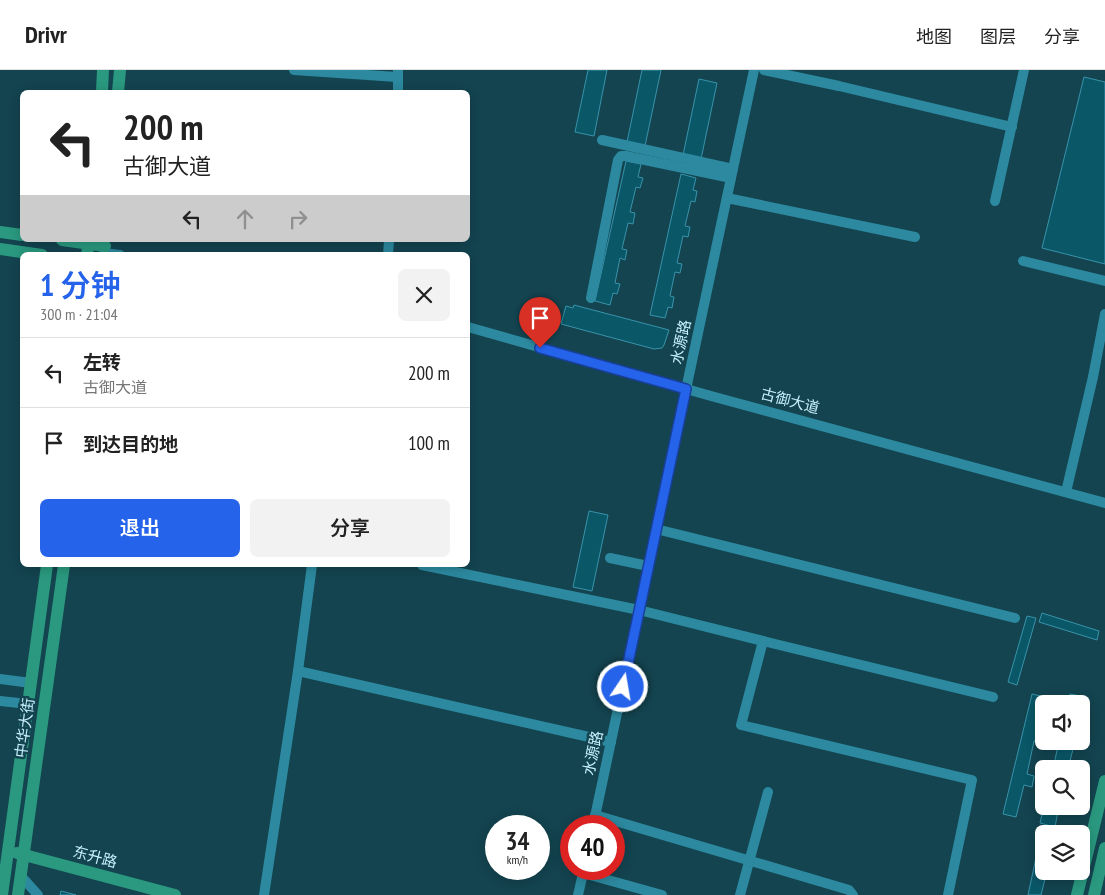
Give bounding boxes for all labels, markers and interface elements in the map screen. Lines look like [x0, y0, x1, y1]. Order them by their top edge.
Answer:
text: Drivr [25, 19, 67, 50]
text: 地图 [916, 25, 952, 48]
text: 图层 [980, 25, 1016, 48]
text: 分享 [1044, 25, 1080, 48]
text: 200 m [123, 104, 204, 150]
icon: left [40, 110, 105, 175]
text: 古御大道 [123, 152, 211, 180]
icon: left [178, 205, 206, 233]
icon: ahead [231, 205, 259, 233]
icon: right [284, 205, 312, 233]
text: 1 分钟 [40, 265, 121, 304]
button: close [398, 269, 450, 321]
pin [519, 297, 561, 348]
text: 300 m · 21:04 [40, 304, 118, 324]
icon: arrive [526, 304, 554, 332]
street label: 水源路 [667, 318, 694, 366]
text: 左转 [83, 350, 121, 374]
icon: left [40, 359, 68, 387]
text: 200 m [408, 361, 450, 385]
text: 古御大道 [83, 377, 147, 397]
street label: 古御大道 [759, 384, 822, 417]
icon: arrive [40, 429, 68, 457]
text: 100 m [408, 431, 450, 455]
text: 到达目的地 [83, 432, 178, 456]
button: 退出 [40, 499, 240, 557]
button: 分享 [250, 499, 450, 557]
position arrow [596, 660, 648, 712]
map controls [1035, 695, 1090, 880]
button: sound [1035, 695, 1090, 750]
street label: 中华大街 [11, 697, 38, 759]
street label: 水源路 [579, 729, 606, 777]
button: search [1035, 760, 1090, 815]
speed limit sign: 40 [560, 815, 625, 880]
text: 34 [506, 825, 529, 857]
button: layers [1035, 825, 1090, 880]
street label: 东升路 [71, 842, 119, 872]
text: km/h [507, 852, 528, 867]

